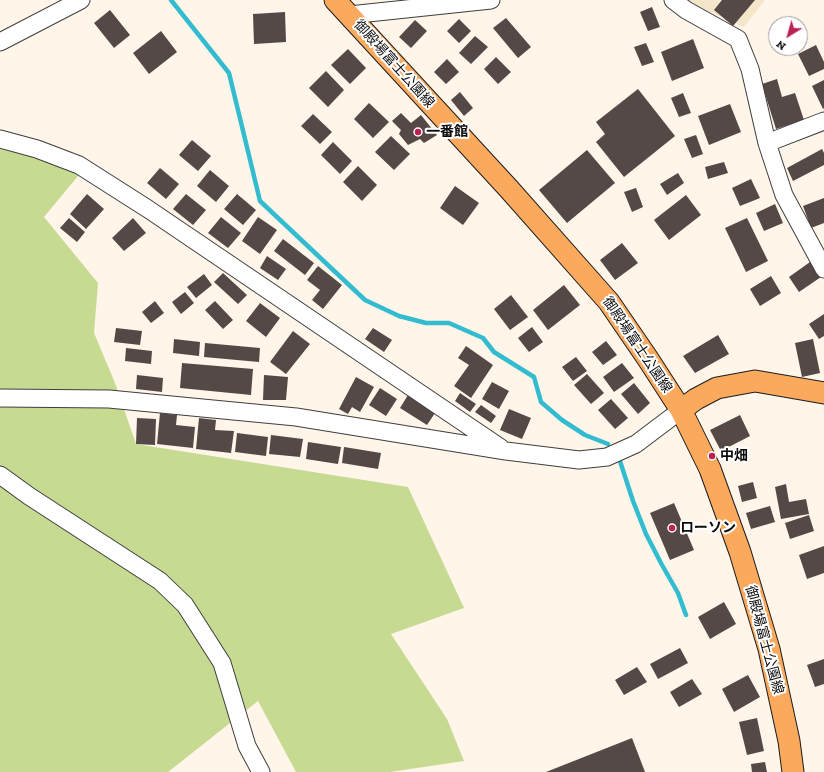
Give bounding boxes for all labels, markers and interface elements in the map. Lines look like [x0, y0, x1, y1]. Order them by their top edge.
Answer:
north arrow [768, 16, 808, 56]
street label: 御殿場富士公園線 [350, 17, 438, 111]
text: N [774, 37, 788, 53]
place label: 一番館 [426, 124, 468, 140]
marker: 一番館 [413, 127, 423, 137]
street label: 御殿場富士公園線 [599, 294, 675, 396]
place label: 中畑 [720, 448, 748, 464]
marker: 中畑 [707, 451, 717, 461]
place label: ローソン [680, 520, 736, 536]
marker: ローソン [667, 523, 677, 533]
street label: 御殿場富士公園線 [741, 584, 787, 696]

